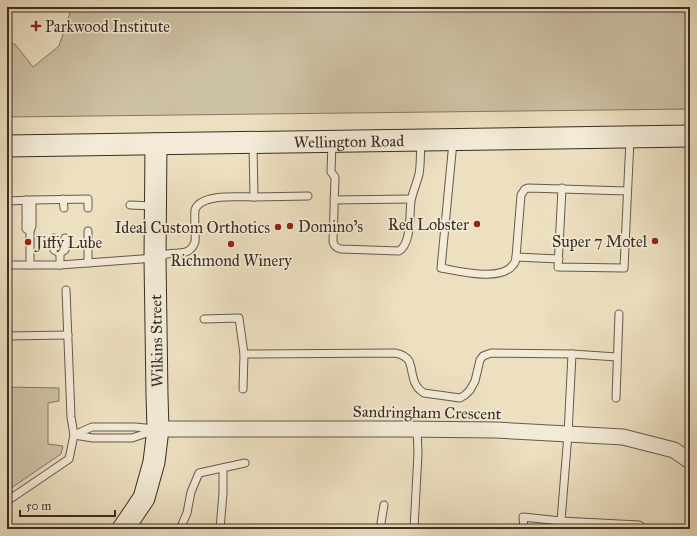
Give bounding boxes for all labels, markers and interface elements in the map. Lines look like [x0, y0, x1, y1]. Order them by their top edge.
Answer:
place label: Parkwood Institute [45, 17, 170, 36]
marker: Parkwood Institute [30, 20, 42, 32]
street label: Wellington Road [294, 131, 404, 152]
place label: Red Lobster [388, 215, 469, 234]
place label: Domino's [298, 217, 363, 236]
place label: Ideal Custom Orthotics [115, 218, 270, 237]
marker: Red Lobster [472, 219, 482, 229]
marker: Domino's [285, 221, 295, 231]
marker: Ideal Custom Orthotics [273, 222, 283, 232]
place label: Super 7 Motel [552, 232, 648, 251]
place label: Jiffy Lube [34, 233, 102, 253]
marker: Super 7 Motel [650, 236, 660, 246]
marker: Jiffy Lube [23, 237, 33, 247]
marker: Richmond Winery [226, 239, 236, 249]
place label: Richmond Winery [170, 251, 292, 270]
street label: Wilkins Street [146, 294, 167, 388]
street label: Sandringham Crescent [352, 402, 502, 424]
scale bar [20, 492, 115, 518]
text: 50 m [26, 499, 51, 513]

